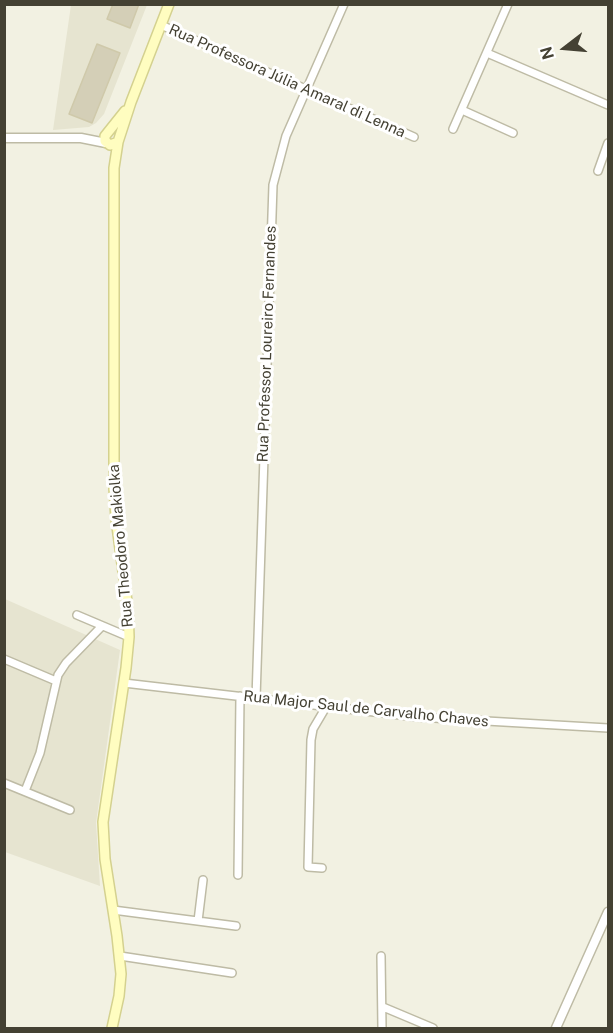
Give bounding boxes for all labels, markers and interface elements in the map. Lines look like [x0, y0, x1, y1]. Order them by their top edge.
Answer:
north arrow [535, 18, 595, 78]
street label: Rua Professora Júlia Amaral di Lenna [166, 20, 408, 142]
text: N [536, 44, 558, 62]
street label: Rua Professor Loureiro Fernandes [254, 225, 280, 463]
street label: Rua Theodoro Makiolka [105, 464, 137, 628]
street label: Rua Major Saul de Carvalho Chaves [243, 687, 489, 731]

